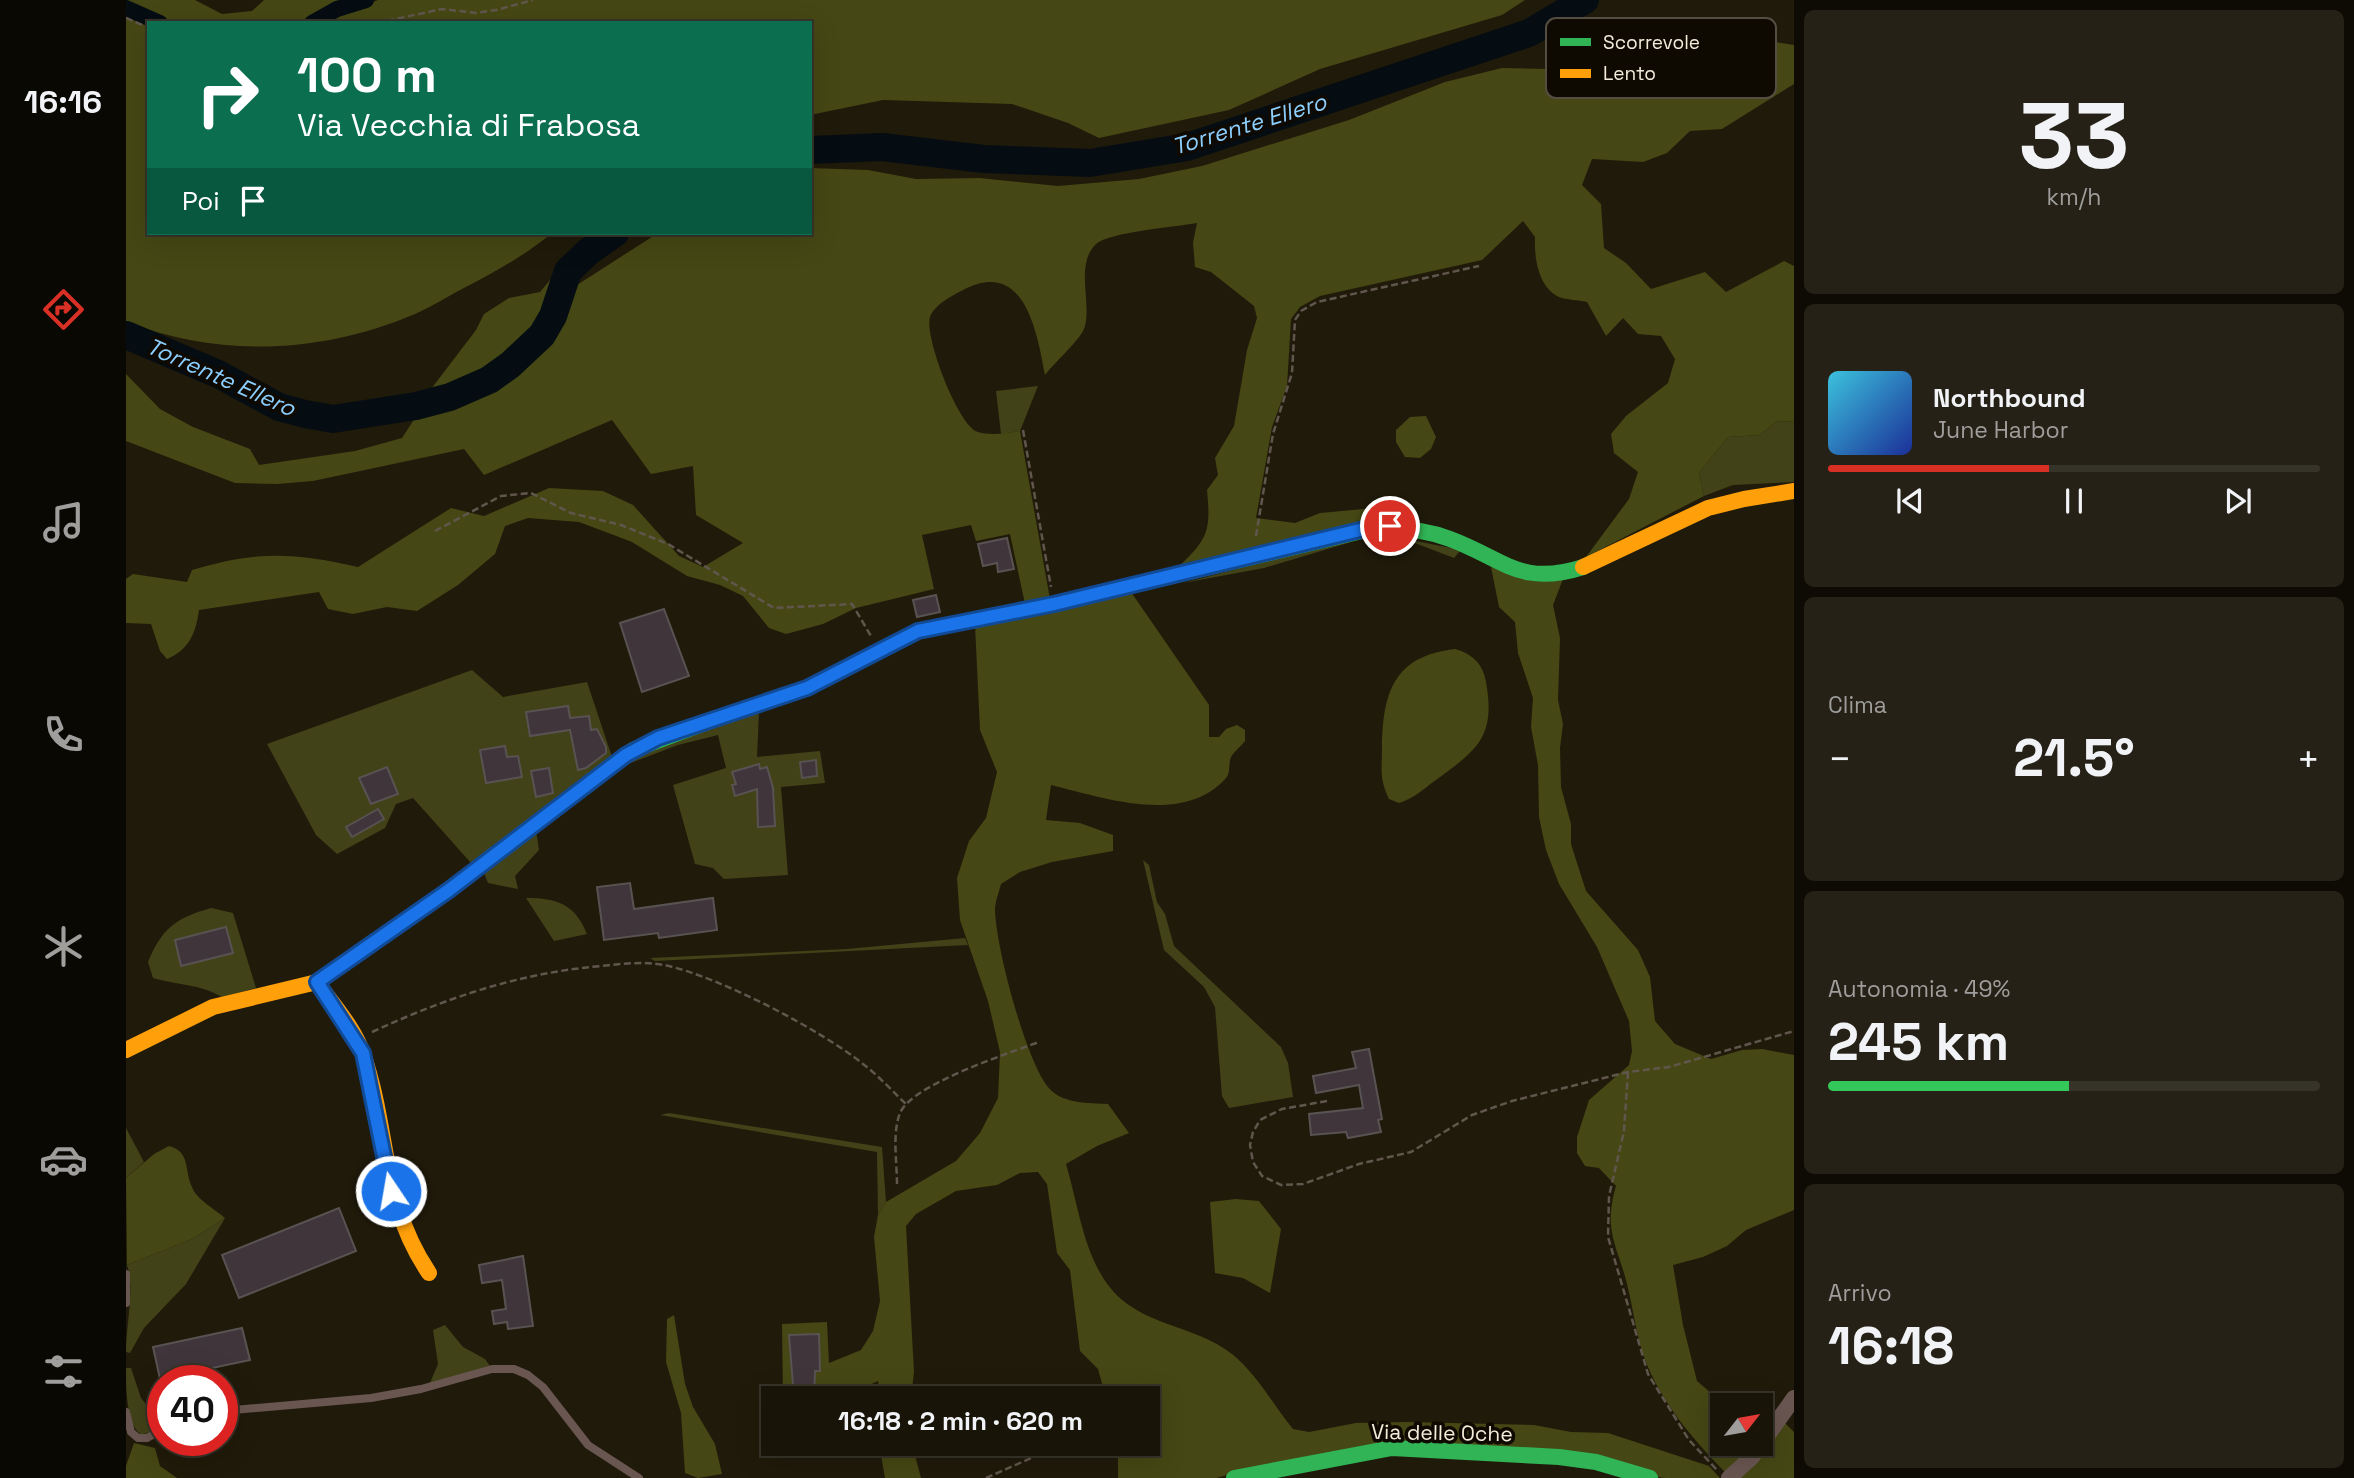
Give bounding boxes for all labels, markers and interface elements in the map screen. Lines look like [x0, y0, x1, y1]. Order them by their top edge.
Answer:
legend [1546, 18, 1776, 98]
text: Scorrevole [1603, 30, 1700, 55]
text: 100 m [297, 44, 437, 106]
icon: right [182, 49, 273, 140]
text: Lento [1603, 61, 1656, 86]
text: 33 [2019, 78, 2129, 195]
text: 16:16 [24, 82, 102, 122]
water label: Torrente Ellero [1168, 86, 1331, 162]
text: Via Vecchia di Frabosa [297, 105, 640, 145]
icon: arrive [234, 182, 272, 220]
text: km/h [2047, 182, 2101, 212]
text: Poi [182, 184, 220, 218]
icon: directions [39, 285, 88, 334]
water label: Torrente Ellero [142, 331, 301, 424]
text: Northbound [1933, 381, 2086, 415]
text: June Harbor [1933, 415, 2068, 445]
icon: previous [1891, 482, 1929, 520]
icon: pause [2055, 482, 2093, 520]
icon: next [2219, 482, 2257, 520]
pin [1360, 496, 1420, 556]
icon: music [39, 498, 88, 547]
icon: arrive [1371, 507, 1409, 545]
text: Clima [1828, 690, 1887, 720]
icon: phone [39, 710, 88, 759]
text: 21.5° [2013, 725, 2135, 791]
text: − [1828, 735, 1852, 783]
text: + [2296, 735, 2320, 783]
icon: climate [39, 922, 88, 971]
text: Autonomia · 49% [1828, 974, 2010, 1004]
text: 245 km [1828, 1009, 2009, 1075]
icon: car [39, 1135, 88, 1184]
position arrow [354, 1154, 428, 1228]
text: Arrivo [1828, 1278, 1892, 1308]
text: 16:18 [1828, 1313, 1954, 1379]
icon: filters [39, 1347, 88, 1396]
speed limit sign: 40 [147, 1365, 238, 1456]
north arrow [1710, 1393, 1773, 1456]
map controls [1710, 1393, 1773, 1456]
text: 16:18 · 2 min · 620 m [838, 1404, 1083, 1438]
street label: Via delle Oche [1371, 1418, 1513, 1447]

